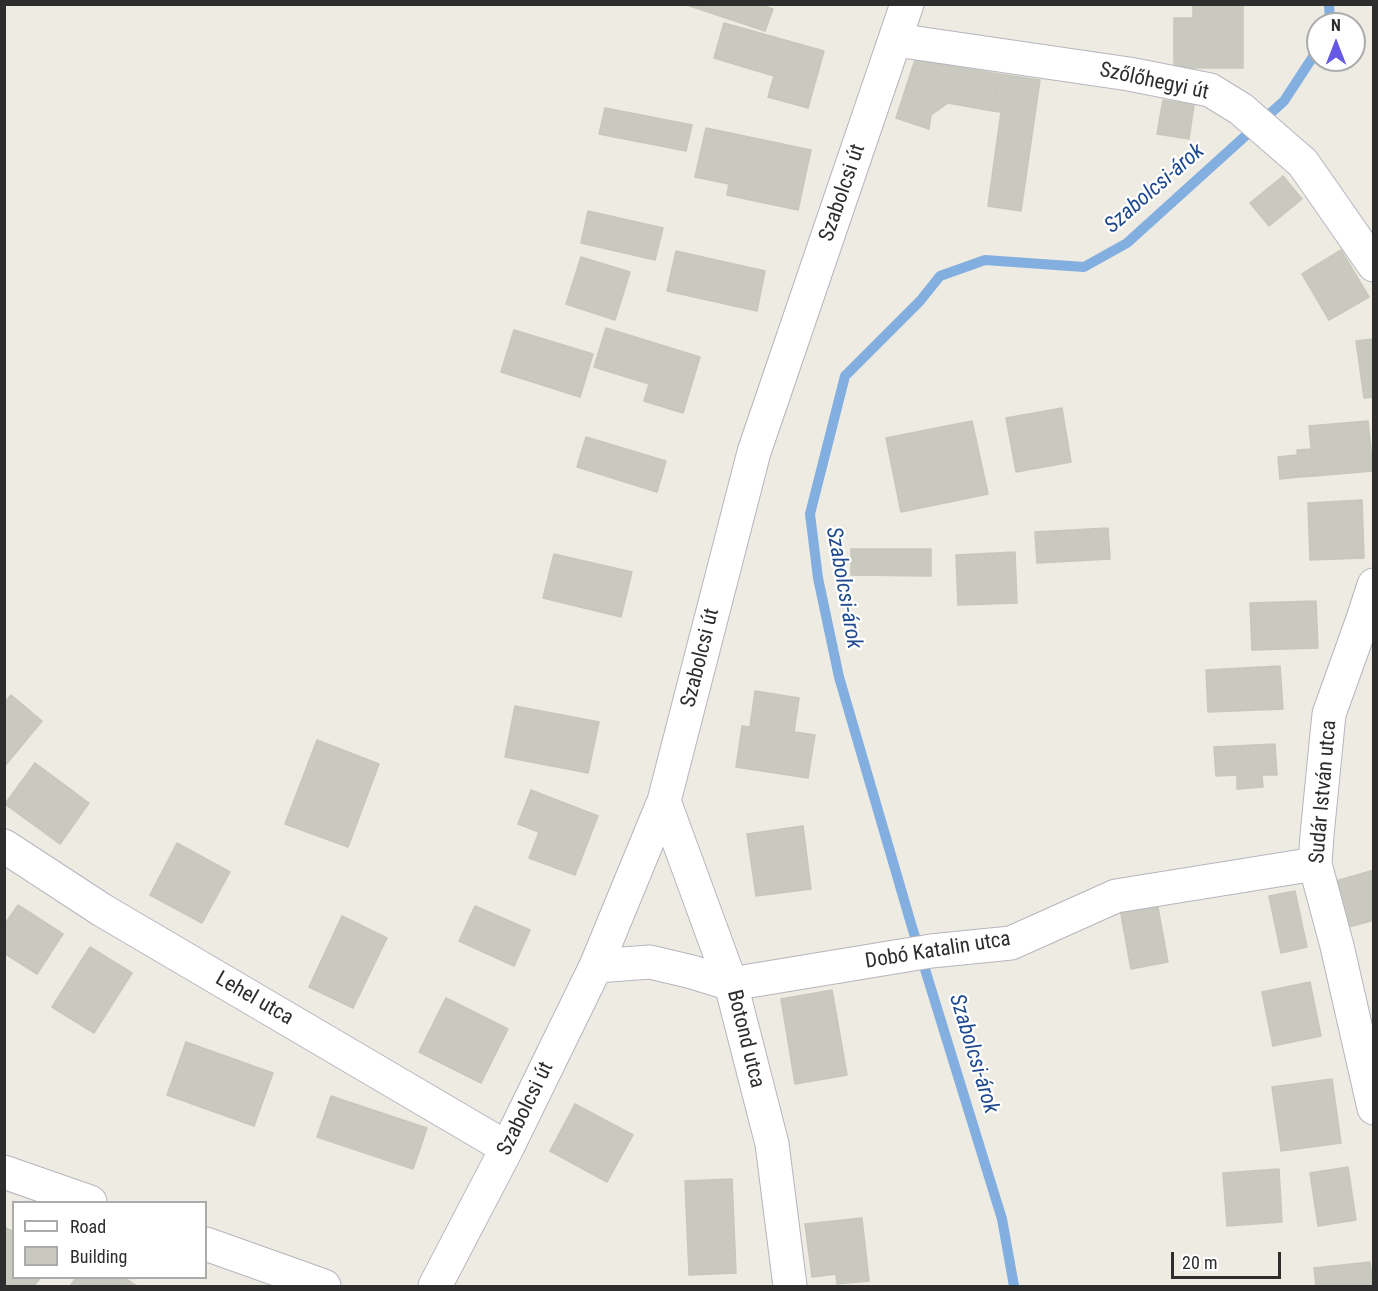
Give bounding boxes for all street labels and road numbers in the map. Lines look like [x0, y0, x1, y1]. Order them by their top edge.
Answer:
street label: Szőlőhegyi út [1097, 58, 1211, 106]
street label: Szabolcsi út [815, 141, 871, 245]
street label: Szabolcsi út [677, 606, 725, 710]
street label: Sudár István utca [1305, 719, 1343, 865]
street label: Dobó Katalin utca [864, 927, 1012, 975]
street label: Lehel utca [211, 967, 297, 1031]
street label: Botond utca [721, 987, 769, 1091]
street label: Szabolcsi út [493, 1058, 559, 1160]

